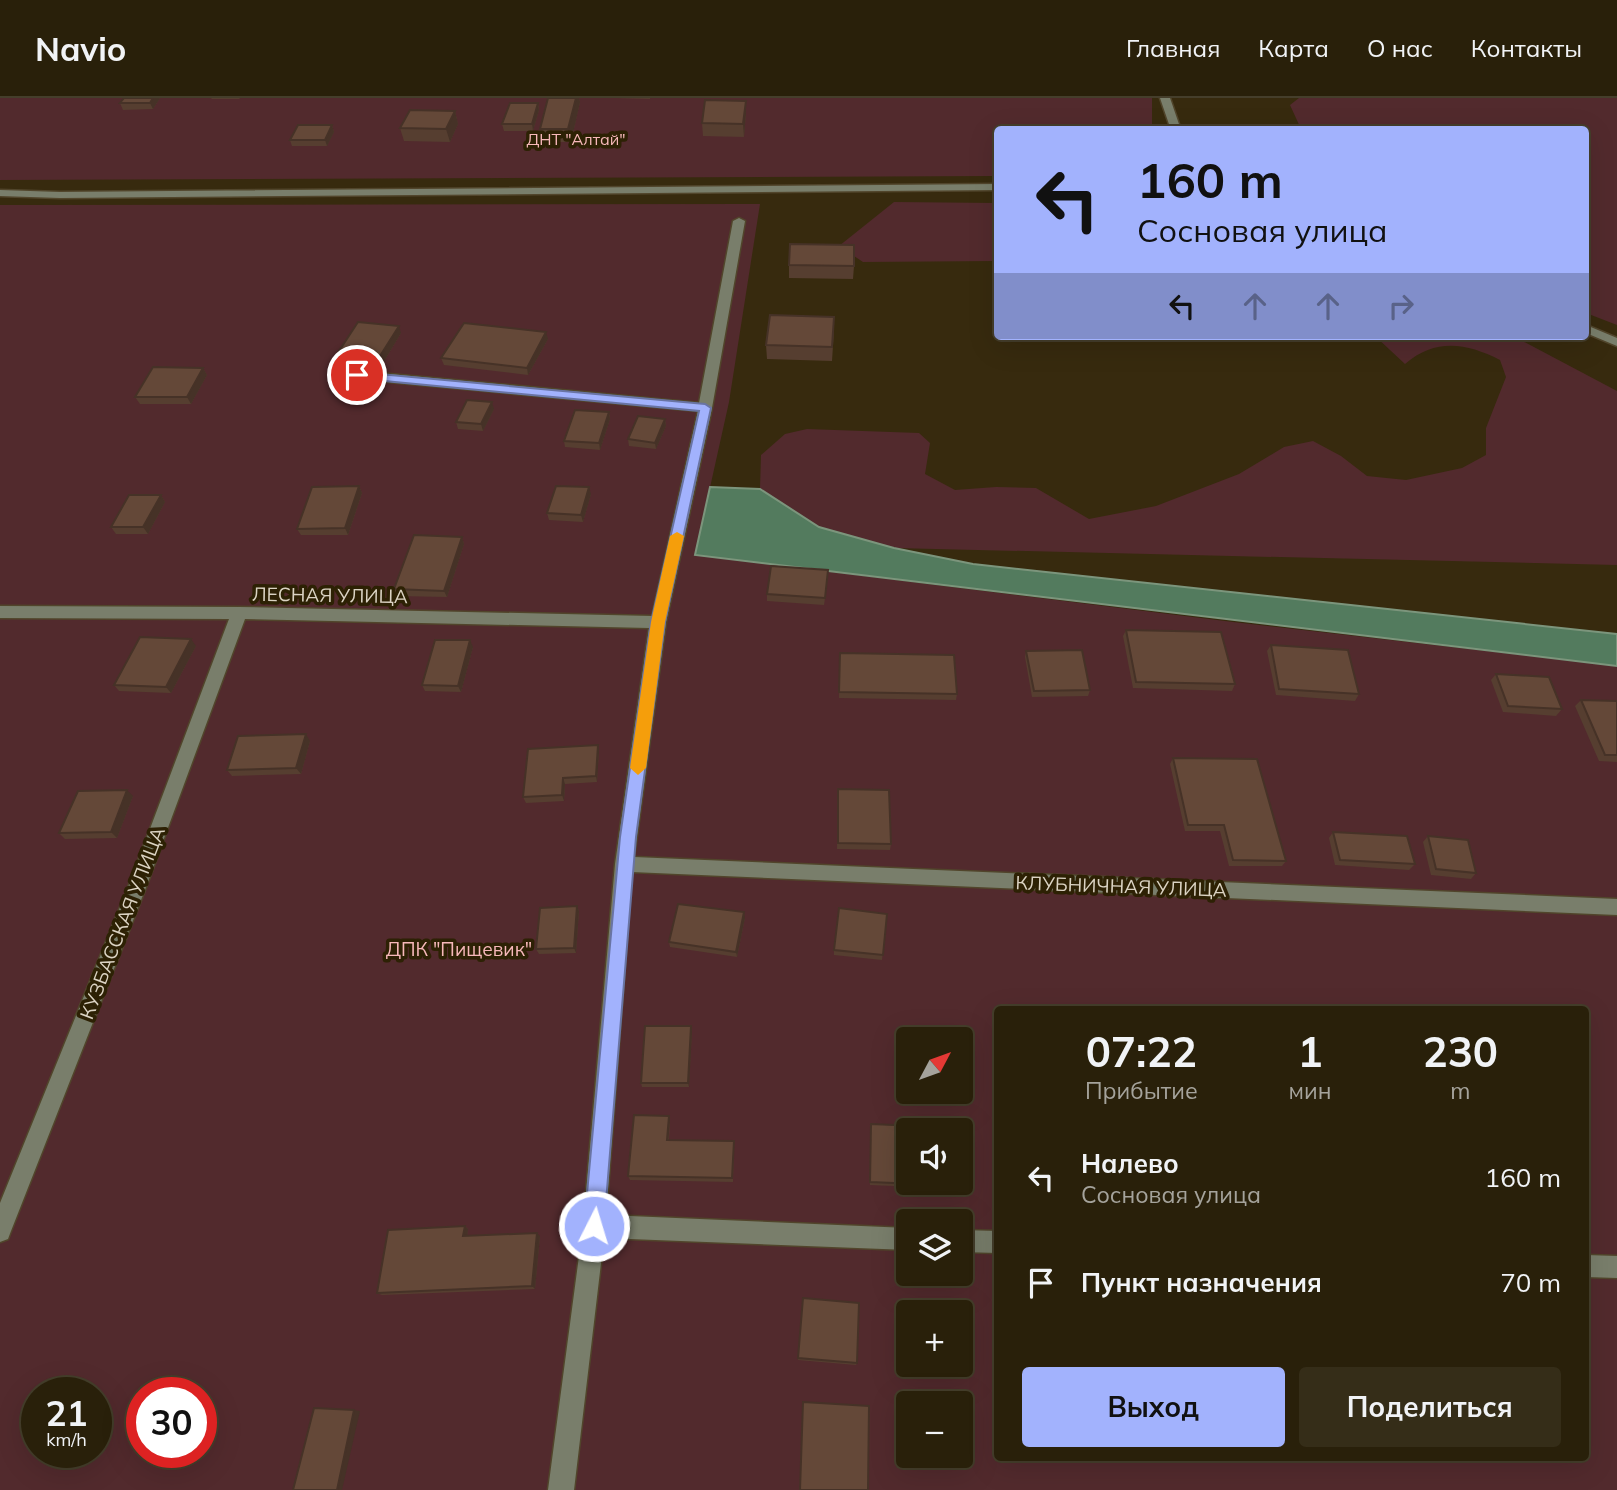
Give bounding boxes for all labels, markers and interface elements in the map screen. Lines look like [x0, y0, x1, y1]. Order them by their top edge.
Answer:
text: Navio [35, 28, 126, 69]
text: Главная [1126, 33, 1220, 63]
text: Карта [1258, 33, 1329, 63]
text: О нас [1367, 33, 1433, 63]
text: Контакты [1471, 33, 1582, 63]
park label: ДНТ "Алтай" [526, 129, 626, 149]
text: 160 m [1137, 149, 1283, 210]
icon: left [1022, 154, 1113, 245]
text: Сосновая улица [1137, 210, 1388, 250]
icon: left [1163, 287, 1201, 325]
icon: ahead [1236, 287, 1274, 325]
icon: ahead [1309, 287, 1347, 325]
icon: right [1382, 287, 1420, 325]
pin [327, 345, 387, 405]
icon: arrive [338, 356, 376, 394]
street label: ЛЕСНАЯ УЛИЦА [252, 582, 408, 608]
street label: КУЗБАССКАЯ УЛИЦА [74, 823, 170, 1023]
street label: КЛУБНИЧНАЯ УЛИЦА [1015, 870, 1227, 902]
park label: ДПК "Пищевик" [386, 937, 532, 961]
text: 07:22 [1086, 1025, 1197, 1078]
text: 1 [1297, 1025, 1323, 1078]
text: 230 [1422, 1025, 1498, 1078]
north arrow [896, 1027, 973, 1104]
map controls [896, 1027, 973, 1468]
text: Прибытие [1085, 1076, 1198, 1105]
text: мин [1289, 1076, 1332, 1105]
text: m [1450, 1076, 1470, 1105]
button: sound [896, 1118, 973, 1195]
text: Налево [1081, 1147, 1179, 1180]
icon: left [1022, 1159, 1060, 1197]
text: 160 m [1485, 1161, 1561, 1194]
text: Сосновая улица [1081, 1180, 1261, 1209]
position arrow [557, 1189, 631, 1263]
button: layers [896, 1209, 973, 1286]
icon: arrive [1022, 1264, 1060, 1302]
text: Пункт назначения [1081, 1266, 1322, 1299]
text: 70 m [1500, 1266, 1561, 1299]
button: + [896, 1300, 973, 1377]
button: Выход [1022, 1367, 1285, 1447]
button: Поделиться [1299, 1367, 1561, 1447]
speed limit sign: 30 [126, 1377, 217, 1468]
text: 21 [45, 1391, 88, 1435]
button: − [896, 1391, 973, 1468]
text: km/h [46, 1428, 87, 1451]

